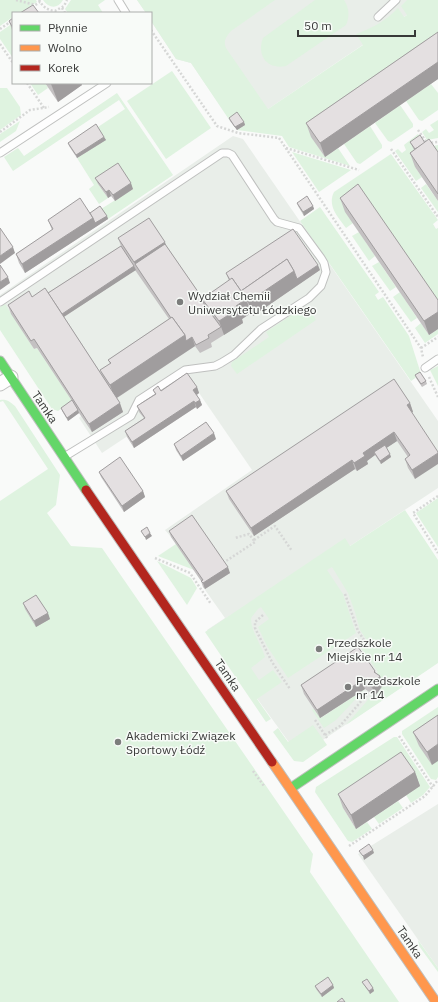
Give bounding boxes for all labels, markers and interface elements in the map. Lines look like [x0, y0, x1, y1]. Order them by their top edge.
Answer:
legend [12, 12, 152, 84]
scale bar [298, 12, 415, 38]
text: 50 m [304, 18, 332, 33]
text: Płynnie [48, 20, 88, 35]
text: Wolno [48, 40, 82, 55]
text: Korek [48, 60, 80, 75]
place label: Wydział Chemii Uniwersytetu Łódzkiego [188, 288, 317, 317]
marker: Wydział Chemii Uniwersytetu Łódzkiego [175, 297, 185, 307]
street label: Tamka [29, 388, 61, 426]
place label: Przedszkole Miejskie nr 14 [327, 635, 402, 664]
marker: Przedszkole Miejskie nr 14 [314, 644, 324, 654]
street label: Tamka [212, 656, 244, 694]
place label: Przedszkole nr 14 [356, 673, 421, 702]
marker: Przedszkole nr 14 [343, 682, 353, 692]
place label: Akademicki Związek Sportowy Łódź [126, 728, 236, 757]
marker: Akademicki Związek Sportowy Łódź [113, 737, 123, 747]
street label: Tamka [394, 923, 426, 961]

